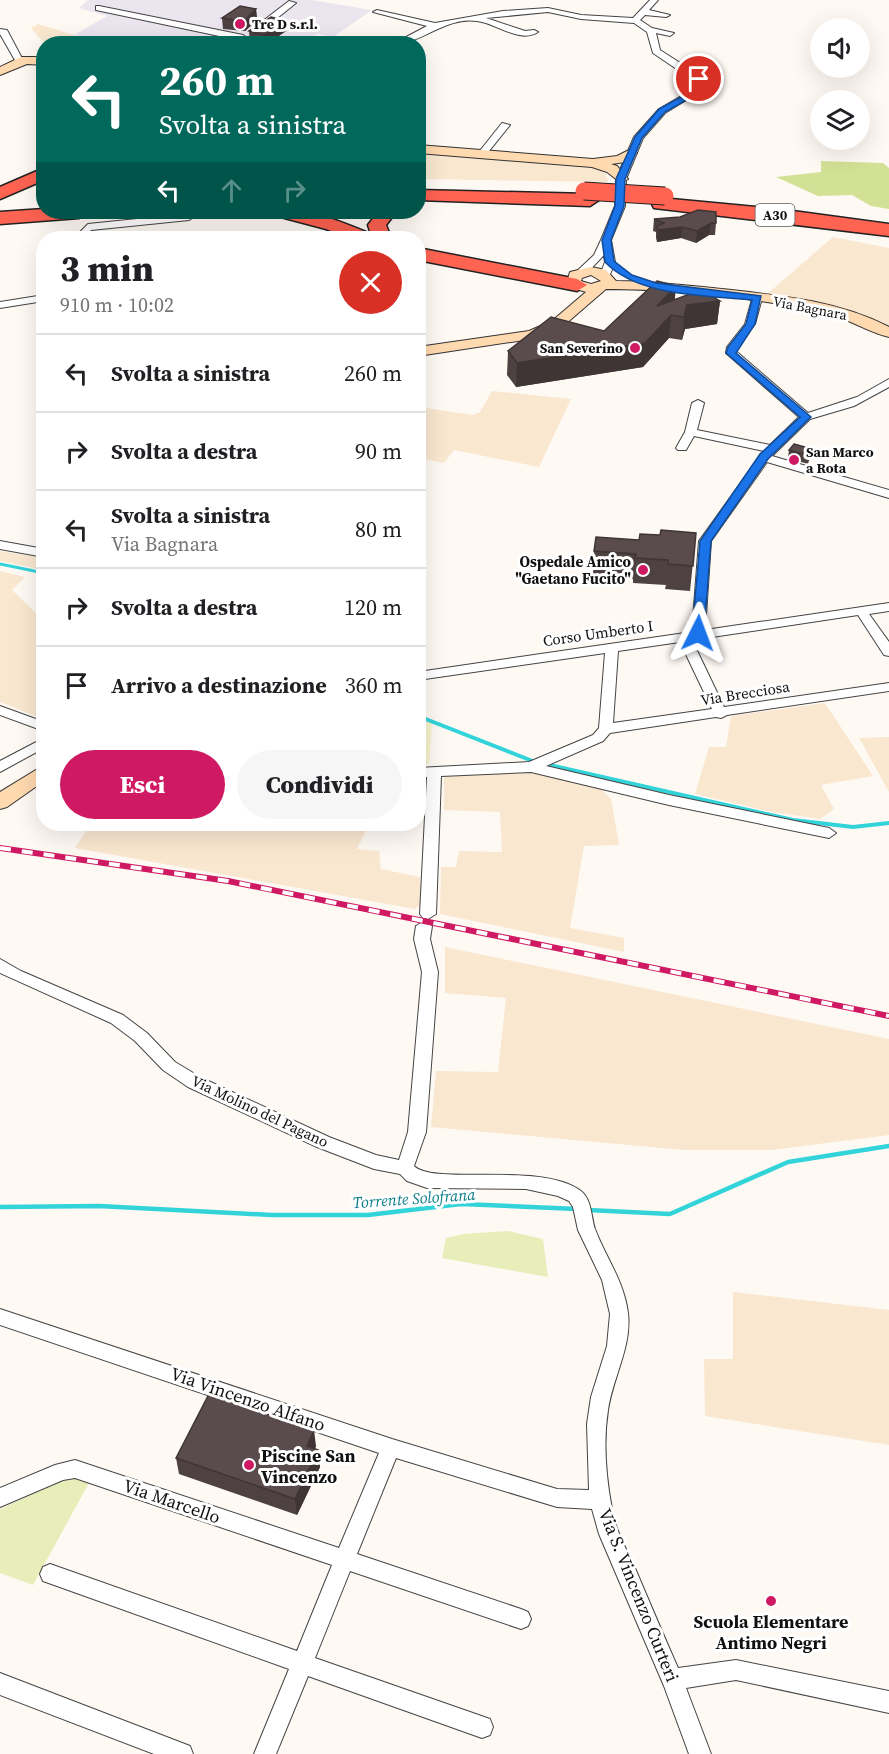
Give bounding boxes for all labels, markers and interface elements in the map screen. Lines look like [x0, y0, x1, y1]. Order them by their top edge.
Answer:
place label: Tre D s.r.l. [252, 14, 318, 34]
marker: Tre D s.r.l. [233, 17, 247, 31]
map controls [810, 18, 870, 150]
button: sound [810, 18, 870, 78]
text: 260 m [159, 51, 274, 109]
pin [673, 53, 724, 104]
icon: left [60, 60, 138, 138]
icon: arrive [682, 62, 715, 95]
button: layers [810, 90, 870, 150]
text: Svolta a sinistra [159, 106, 346, 143]
icon: left [152, 174, 185, 207]
icon: ahead [215, 174, 248, 207]
icon: right [278, 174, 311, 207]
road number: A30 [756, 204, 794, 226]
text: 3 min [60, 244, 154, 293]
button: close [339, 251, 402, 314]
text: 910 m · 10:02 [60, 291, 174, 319]
street label: Via Bagnara [771, 291, 850, 325]
place label: San Severino [540, 338, 623, 358]
marker: San Severino [628, 341, 642, 355]
icon: left [60, 357, 93, 390]
text: Svolta a sinistra [111, 358, 270, 388]
text: 260 m [344, 358, 402, 388]
icon: right [60, 435, 93, 468]
text: Svolta a destra [111, 436, 257, 466]
text: 90 m [355, 436, 402, 466]
place label: San Marco a Rota [806, 442, 874, 478]
marker: San Marco a Rota [787, 453, 801, 467]
text: Svolta a sinistra [111, 500, 270, 530]
icon: left [60, 513, 93, 546]
text: 80 m [355, 514, 402, 544]
text: Via Bagnara [111, 530, 218, 558]
place label: Ospedale Amico "Gaetano Fucito" [515, 551, 632, 589]
marker: Ospedale Amico "Gaetano Fucito" [636, 563, 650, 577]
icon: right [60, 591, 93, 624]
text: Svolta a destra [111, 592, 257, 622]
text: 120 m [344, 592, 402, 622]
position arrow [666, 601, 730, 665]
street label: Corso Umberto I [541, 615, 655, 651]
icon: arrive [60, 669, 93, 702]
text: Arrivo a destinazione [111, 670, 327, 700]
text: 360 m [345, 670, 403, 700]
street label: Via Brecciosa [699, 676, 791, 710]
button: Esci [60, 750, 225, 819]
button: Condividi [237, 750, 402, 819]
street label: Via Molino del Pagano [188, 1070, 332, 1152]
water label: Torrente Solofrana [352, 1183, 477, 1213]
street label: Via Vincenzo Alfano [167, 1361, 329, 1437]
place label: Piscine San Vincenzo [261, 1443, 356, 1489]
marker: Piscine San Vincenzo [242, 1458, 256, 1472]
street label: Via Marcello [120, 1473, 224, 1529]
street label: Via S. Vincenzo Curteri [593, 1505, 685, 1685]
marker: Scuola Elementare Antimo Negri [764, 1594, 778, 1608]
place label: Scuola Elementare Antimo Negri [694, 1609, 848, 1655]

